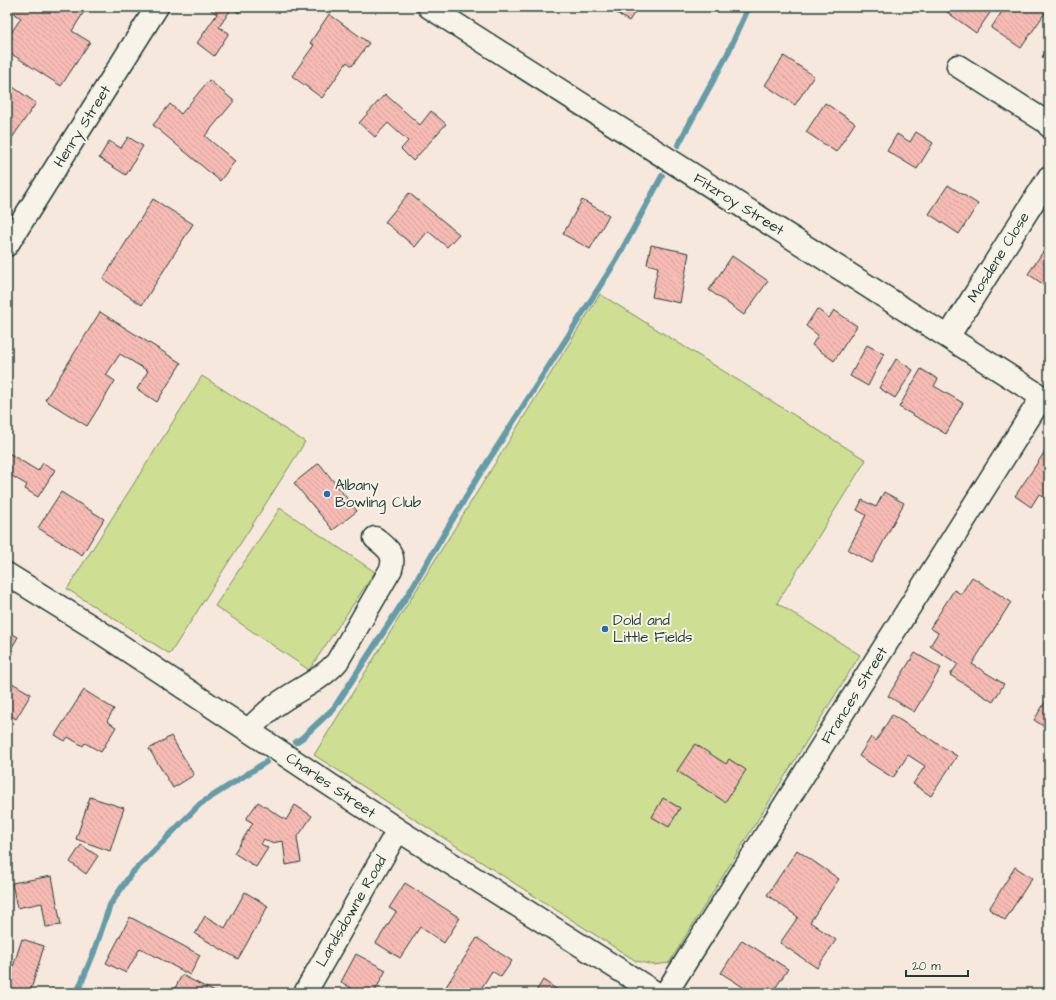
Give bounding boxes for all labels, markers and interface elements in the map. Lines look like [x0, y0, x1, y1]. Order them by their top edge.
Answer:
street label: Henry Street [49, 81, 117, 172]
street label: Fitzroy Street [689, 168, 788, 242]
street label: Mosdene Close [962, 208, 1035, 306]
place label: Albany Bowling Club [335, 475, 422, 514]
marker: Albany Bowling Club [322, 489, 332, 499]
place label: Dold and Little Fields [613, 610, 693, 648]
marker: Dold and Little Fields [600, 624, 610, 634]
street label: Frances Street [816, 643, 893, 748]
street label: Charles Street [282, 748, 380, 823]
street label: Landsdowne Road [311, 852, 392, 971]
scale bar [906, 952, 968, 978]
text: 20 m [912, 958, 941, 975]

